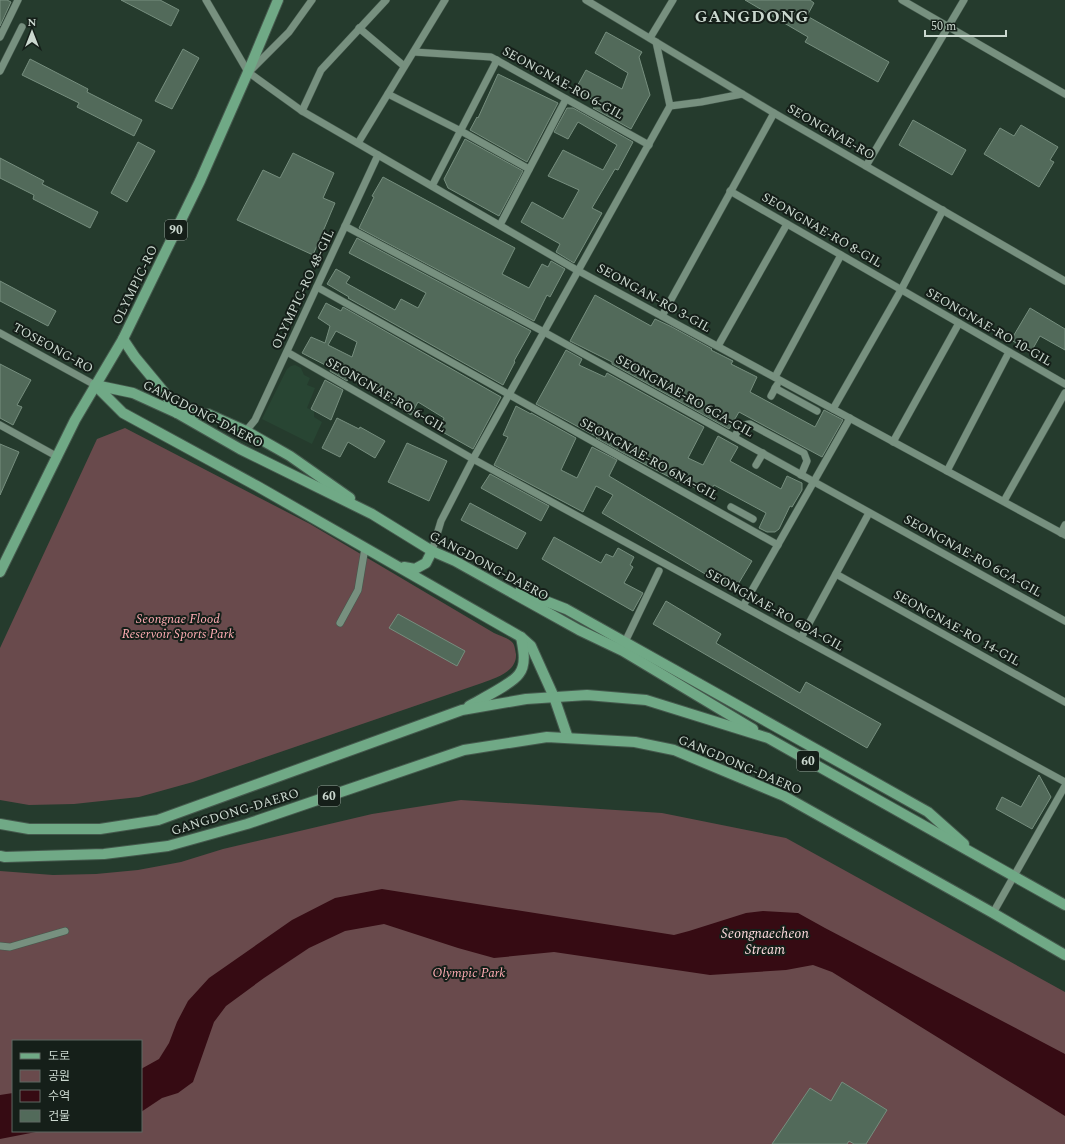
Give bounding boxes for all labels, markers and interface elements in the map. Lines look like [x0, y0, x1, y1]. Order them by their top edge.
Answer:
district label: GANGDONG [695, 4, 809, 30]
north arrow [12, 12, 52, 52]
scale bar [925, 12, 1006, 38]
text: N [28, 14, 37, 31]
text: 50 m [931, 17, 956, 36]
street label: SEONGNAE-RO 6-GIL [499, 41, 627, 125]
street label: SEONGNAE-RO [783, 99, 879, 165]
street label: SEONGNAE-RO 8-GIL [758, 187, 886, 273]
road number: 90 [165, 220, 187, 240]
street label: OLYMPIC-RO 48-GIL [266, 226, 340, 352]
street label: OLYMPIC-RO [107, 242, 163, 328]
street label: SEONGAN-RO 3-GIL [593, 258, 715, 338]
street label: SEONGNAE-RO 10-GIL [922, 283, 1056, 371]
street label: TOSEONG-RO [9, 318, 97, 378]
street label: SEONGNAE-RO 6GA-GIL [612, 350, 758, 442]
street label: SEONGNAE-RO 6-GIL [322, 352, 450, 438]
street label: GANGDONG-DAERO [139, 375, 267, 453]
street label: SEONGNAE-RO 6NA-GIL [576, 413, 722, 505]
street label: SEONGNAE-RO 6GA-GIL [900, 510, 1046, 602]
street label: GANGDONG-DAERO [426, 526, 552, 606]
street label: SEONGNAE-RO 6DA-GIL [702, 564, 848, 656]
street label: SEONGNAE-RO 14-GIL [890, 585, 1024, 671]
park label: Seongnae Flood Reservoir Sports Park [122, 609, 234, 644]
street label: GANGDONG-DAERO [675, 730, 805, 800]
road number: 60 [797, 751, 819, 771]
street label: GANGDONG-DAERO [169, 783, 301, 841]
road number: 60 [318, 786, 340, 806]
water label: Seongnaecheon Stream [721, 923, 809, 960]
park label: Olympic Park [433, 963, 505, 983]
legend [12, 1040, 142, 1132]
text: 도로 [48, 1047, 70, 1066]
text: 공원 [48, 1067, 70, 1086]
text: 수역 [48, 1087, 70, 1106]
text: 건물 [48, 1107, 70, 1126]

